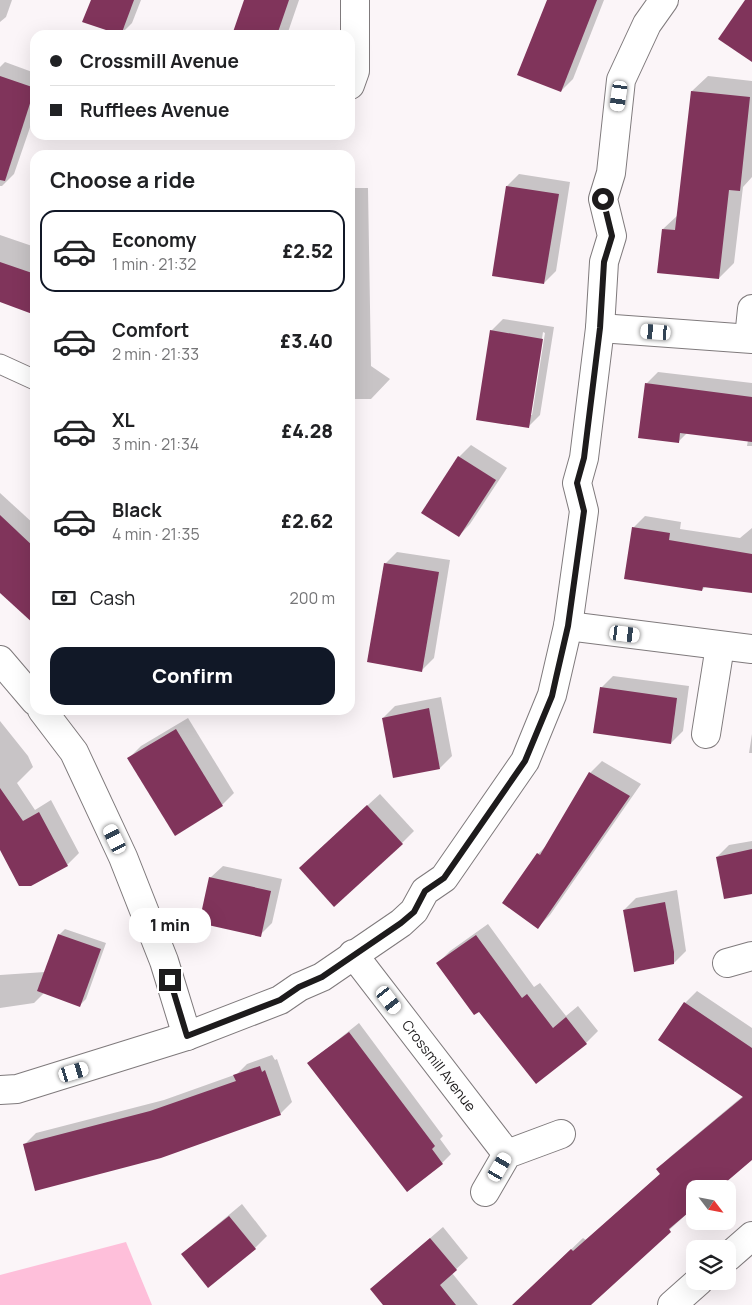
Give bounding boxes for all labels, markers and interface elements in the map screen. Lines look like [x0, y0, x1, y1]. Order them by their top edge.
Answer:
text: Crossmill Avenue [80, 48, 239, 74]
car [609, 80, 628, 112]
text: Rufflees Avenue [80, 97, 229, 123]
text: Choose a ride [50, 165, 195, 195]
route start [592, 188, 614, 210]
text: Economy [112, 227, 196, 253]
icon: car [52, 229, 97, 274]
text: £2.52 [282, 238, 333, 264]
text: 1 min · 21:32 [112, 253, 196, 275]
text: Comfort [112, 317, 189, 343]
icon: car [52, 319, 97, 364]
car [640, 323, 671, 341]
text: £3.40 [280, 328, 333, 354]
text: 2 min · 21:33 [112, 343, 199, 365]
text: XL [112, 407, 135, 433]
icon: car [52, 409, 97, 454]
text: £4.28 [281, 418, 333, 444]
text: 3 min · 21:34 [112, 433, 199, 455]
text: Black [112, 497, 161, 523]
icon: car [52, 499, 97, 544]
text: £2.62 [281, 508, 333, 534]
text: 4 min · 21:35 [112, 523, 200, 545]
icon: cash [50, 584, 78, 612]
text: Cash [90, 585, 135, 611]
text: 200 m [290, 587, 335, 609]
car [609, 625, 640, 643]
button: Confirm [50, 647, 335, 705]
car [101, 822, 128, 856]
callout: 1 min [129, 908, 211, 942]
text: 1 min [150, 914, 190, 936]
route end [159, 969, 181, 991]
car [373, 984, 404, 1016]
street label: Crossmill Avenue [398, 1016, 481, 1115]
car [57, 1060, 90, 1084]
car [486, 1150, 513, 1184]
north arrow [686, 1180, 736, 1230]
map controls [686, 1180, 736, 1290]
button: layers [686, 1240, 736, 1290]

